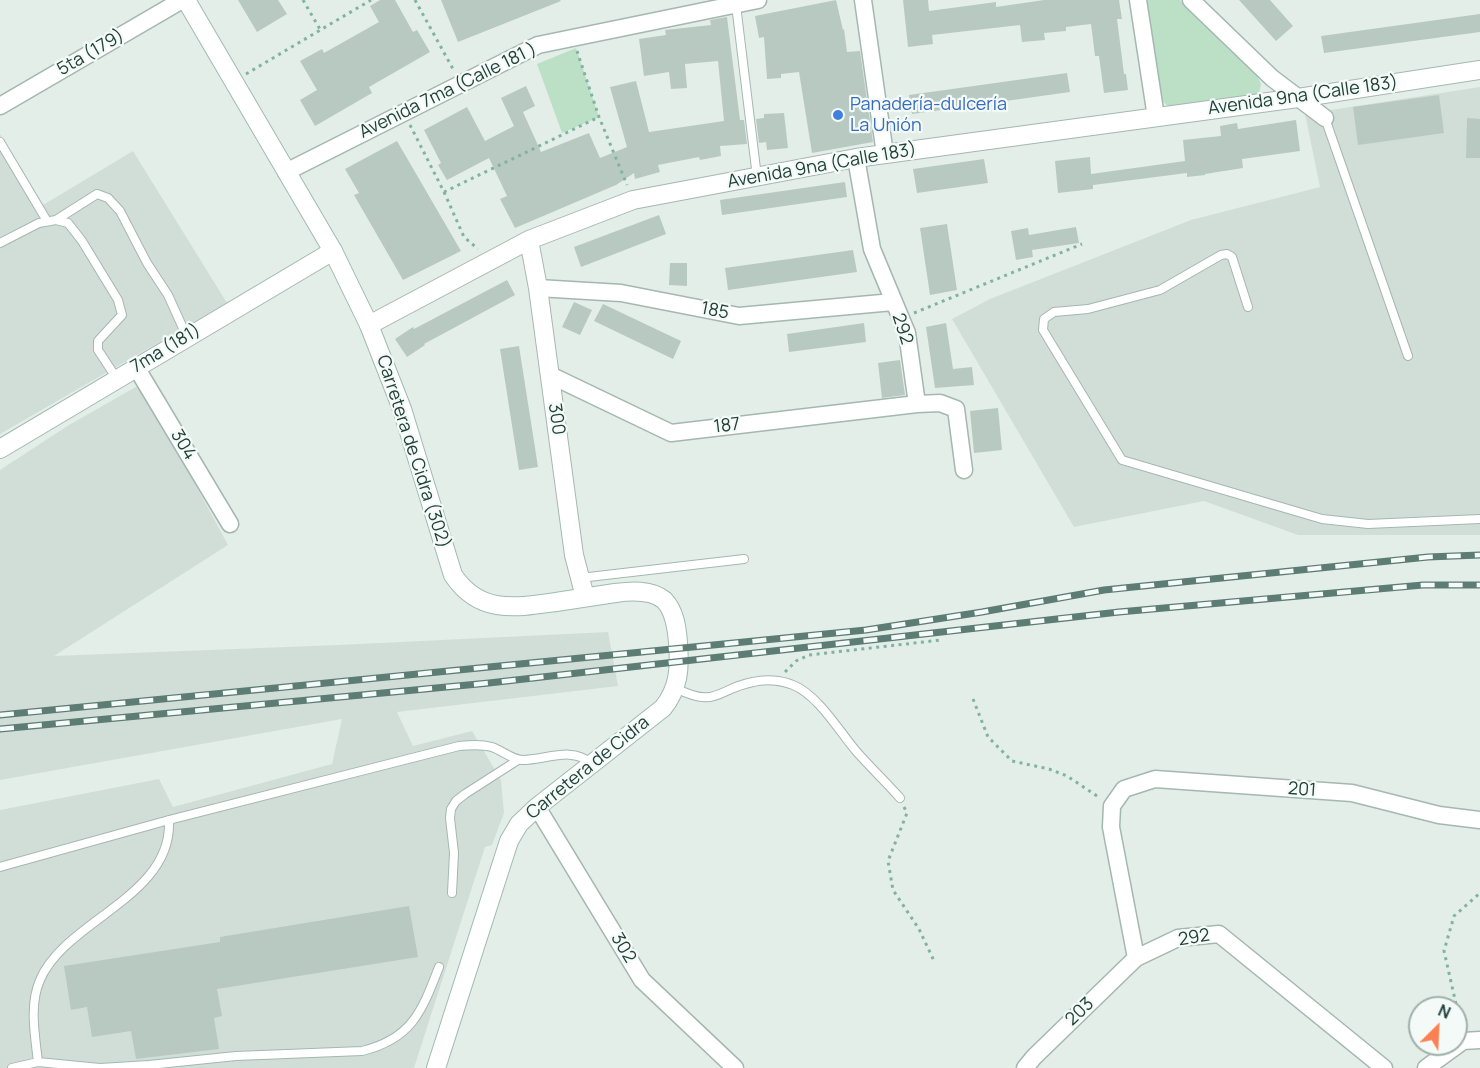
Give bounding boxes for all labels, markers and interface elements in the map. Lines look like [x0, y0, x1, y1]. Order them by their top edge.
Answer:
street label: 5ta (179) [54, 25, 128, 81]
street label: Avenida 7ma (Calle 181 ) [356, 39, 540, 143]
street label: Avenida 9na (Calle 183) [1207, 72, 1399, 120]
place label: Panadería-dulcería La Unión [850, 94, 1007, 136]
marker: Panadería-dulcería La Unión [831, 108, 845, 122]
street label: Avenida 9na (Calle 183) [726, 139, 918, 193]
street label: 185 [699, 298, 731, 324]
street label: 292 [887, 311, 917, 347]
street label: 7ma (181) [127, 320, 205, 378]
street label: Carretera de Cidra (302) [372, 353, 454, 551]
street label: 300 [543, 402, 569, 436]
street label: 187 [713, 414, 741, 438]
street label: 304 [166, 426, 200, 464]
street label: Carretera de Cidra [522, 712, 654, 824]
street label: 201 [1287, 778, 1317, 802]
street label: 292 [1177, 925, 1211, 951]
street label: 302 [606, 929, 640, 967]
street label: 203 [1061, 993, 1099, 1031]
north arrow [1408, 996, 1468, 1056]
text: N [1435, 999, 1454, 1024]

